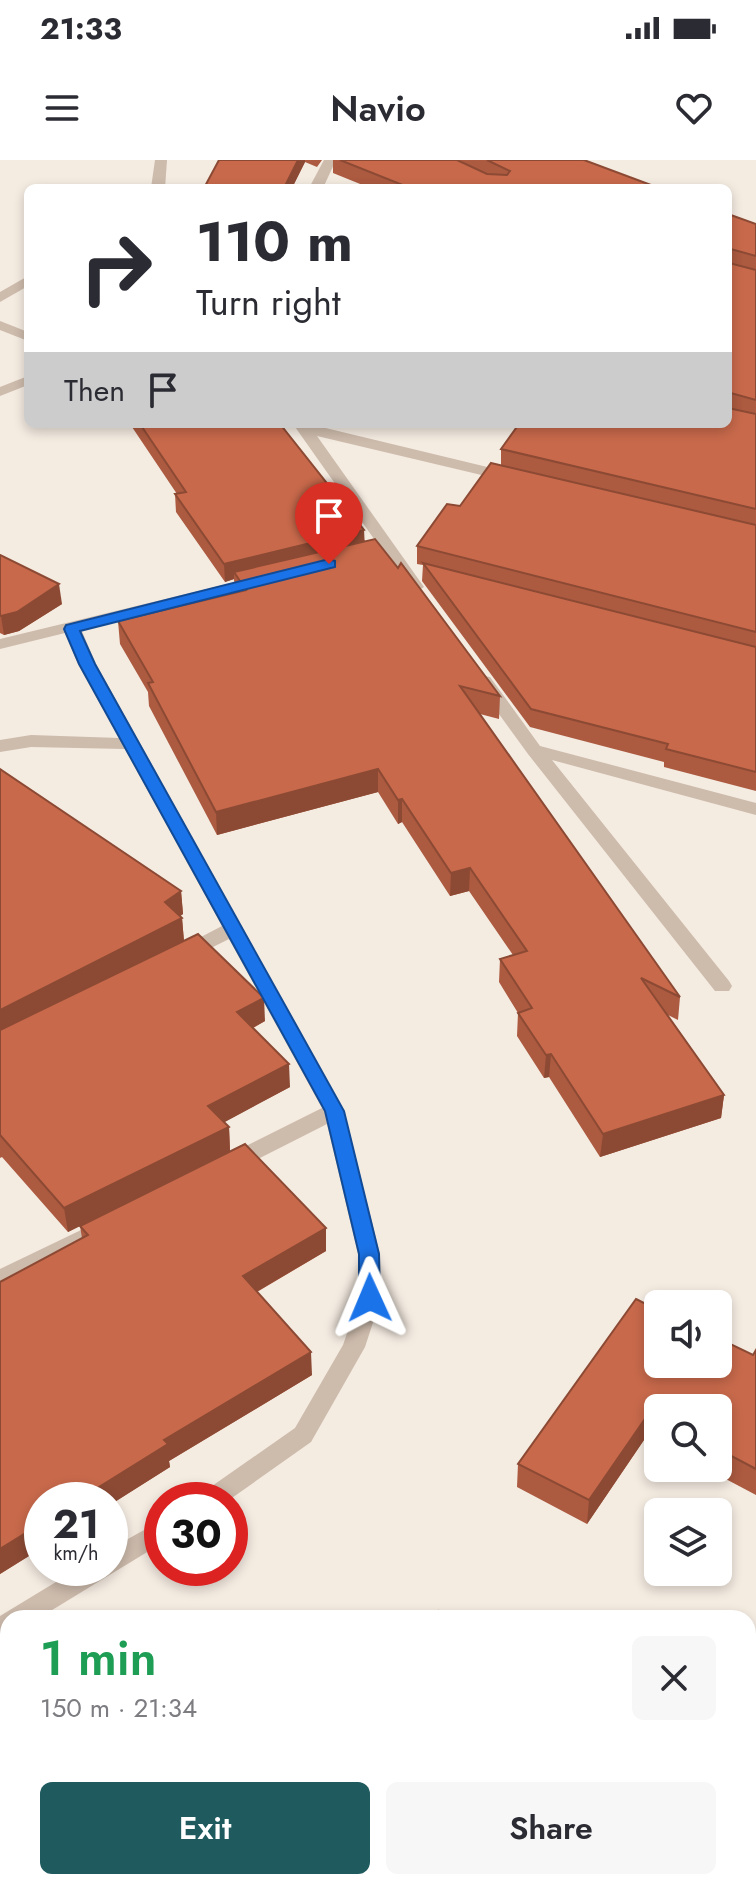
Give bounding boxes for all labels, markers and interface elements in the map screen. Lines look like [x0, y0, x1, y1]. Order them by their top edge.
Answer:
text: 21:33 [40, 7, 122, 50]
text: Navio [330, 82, 426, 134]
icon: menu [40, 86, 84, 130]
icon: heart [672, 86, 716, 130]
text: 110 m [196, 201, 353, 282]
icon: right [64, 216, 168, 320]
text: Turn right [196, 276, 341, 328]
icon: arrive [141, 368, 185, 412]
text: Then [64, 369, 125, 412]
pin [295, 482, 363, 564]
icon: arrive [307, 494, 351, 538]
position arrow [328, 1256, 412, 1340]
map controls [644, 1290, 732, 1586]
button: sound [644, 1290, 732, 1378]
button: search [644, 1394, 732, 1482]
speed limit sign: 30 [144, 1482, 248, 1586]
text: 21 [53, 1495, 99, 1553]
button: layers [644, 1498, 732, 1586]
text: km/h [53, 1539, 99, 1568]
text: 1 min [40, 1624, 157, 1693]
button: close [632, 1636, 716, 1720]
text: 150 m · 21:34 [40, 1689, 197, 1727]
button: Exit [40, 1782, 370, 1874]
button: Share [386, 1782, 716, 1874]

